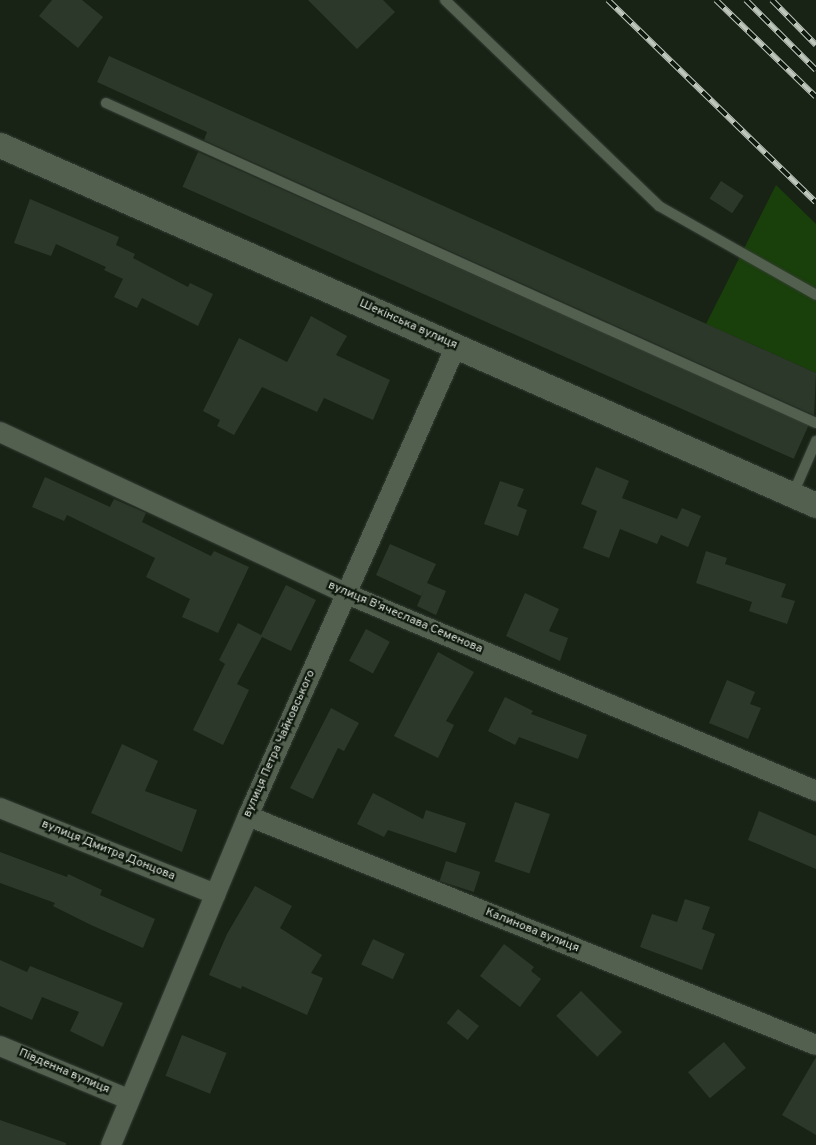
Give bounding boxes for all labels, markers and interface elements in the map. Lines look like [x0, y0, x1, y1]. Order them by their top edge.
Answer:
street label: Шекінська вулиця [357, 297, 459, 353]
street label: вулиця В'ячеслава Семенова [326, 579, 484, 657]
street label: вулиця Петра Чайковського [241, 668, 319, 820]
street label: вулиця Дмитра Донцова [39, 818, 177, 884]
street label: Калинова вулиця [483, 906, 581, 956]
street label: Південна вулиця [16, 1046, 112, 1098]

